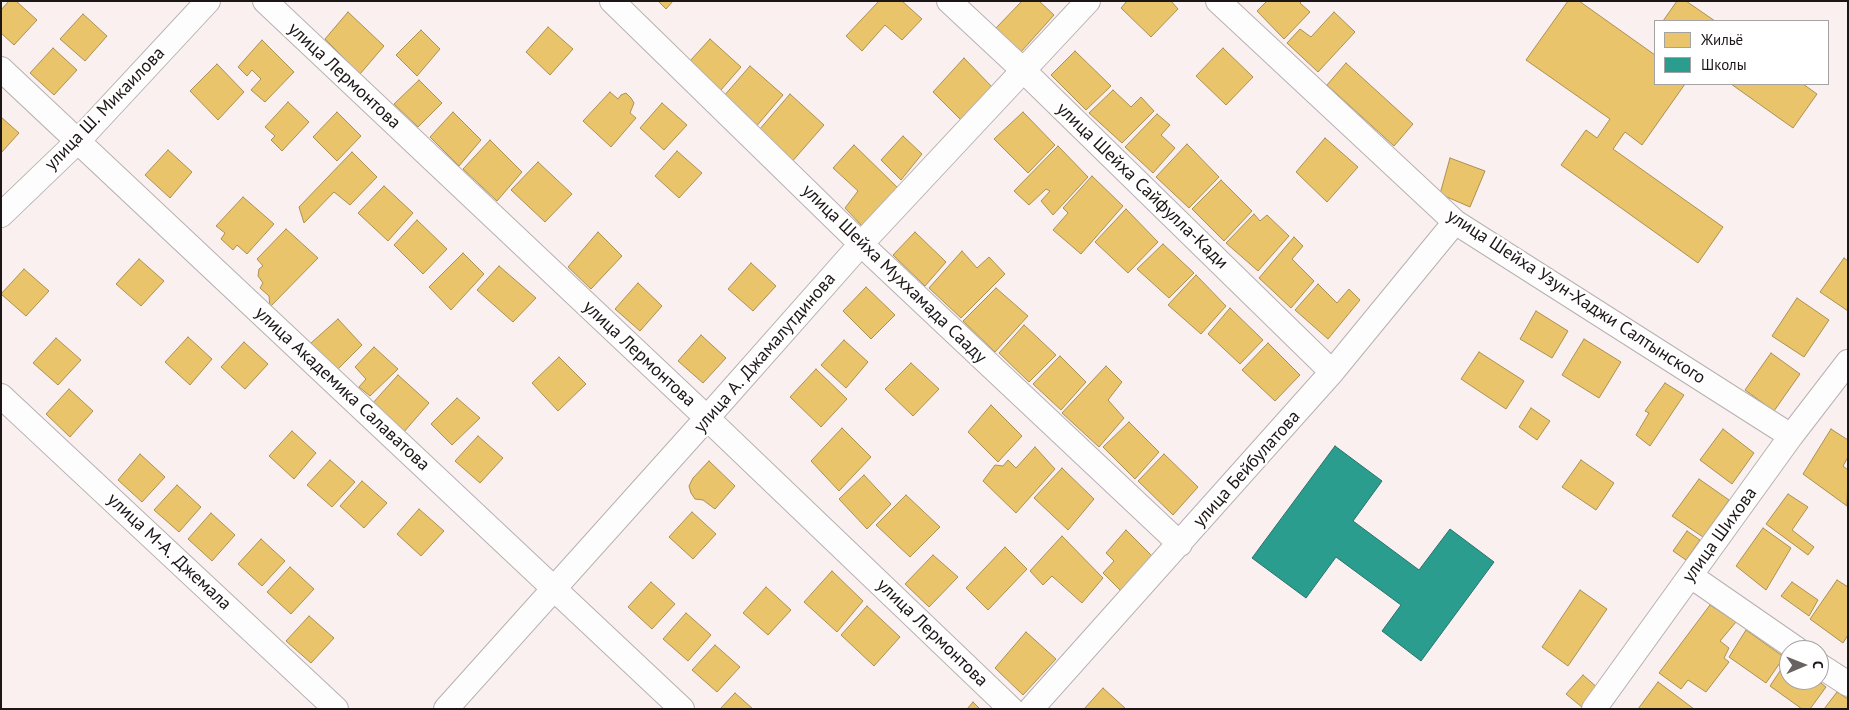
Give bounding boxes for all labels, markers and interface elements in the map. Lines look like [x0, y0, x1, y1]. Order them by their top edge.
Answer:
street label: улица Лермонтова [283, 18, 405, 134]
legend [1654, 20, 1829, 85]
text: Жильё [1701, 30, 1743, 49]
street label: улица Ш. Микаилова [41, 43, 169, 175]
text: Школы [1701, 55, 1747, 74]
street label: улица Шейха Сайфулла-Кади [1052, 98, 1232, 274]
street label: улица Шейха Муххамада Сааду [797, 180, 991, 368]
street label: улица Шейха Узун-Хаджи Салтынского [1443, 205, 1709, 389]
street label: улица А. Джамалутдинова [690, 269, 840, 437]
street label: улица Лермонтова [578, 296, 700, 412]
street label: улица Академика Салаватова [250, 302, 434, 476]
street label: улица Бейбулатова [1189, 406, 1305, 532]
street label: улица Шихова [1678, 483, 1762, 587]
street label: улица М-А. Джемала [102, 489, 236, 615]
street label: улица Лермонтова [872, 574, 992, 692]
north arrow [1779, 640, 1829, 690]
text: С [1809, 661, 1827, 669]

